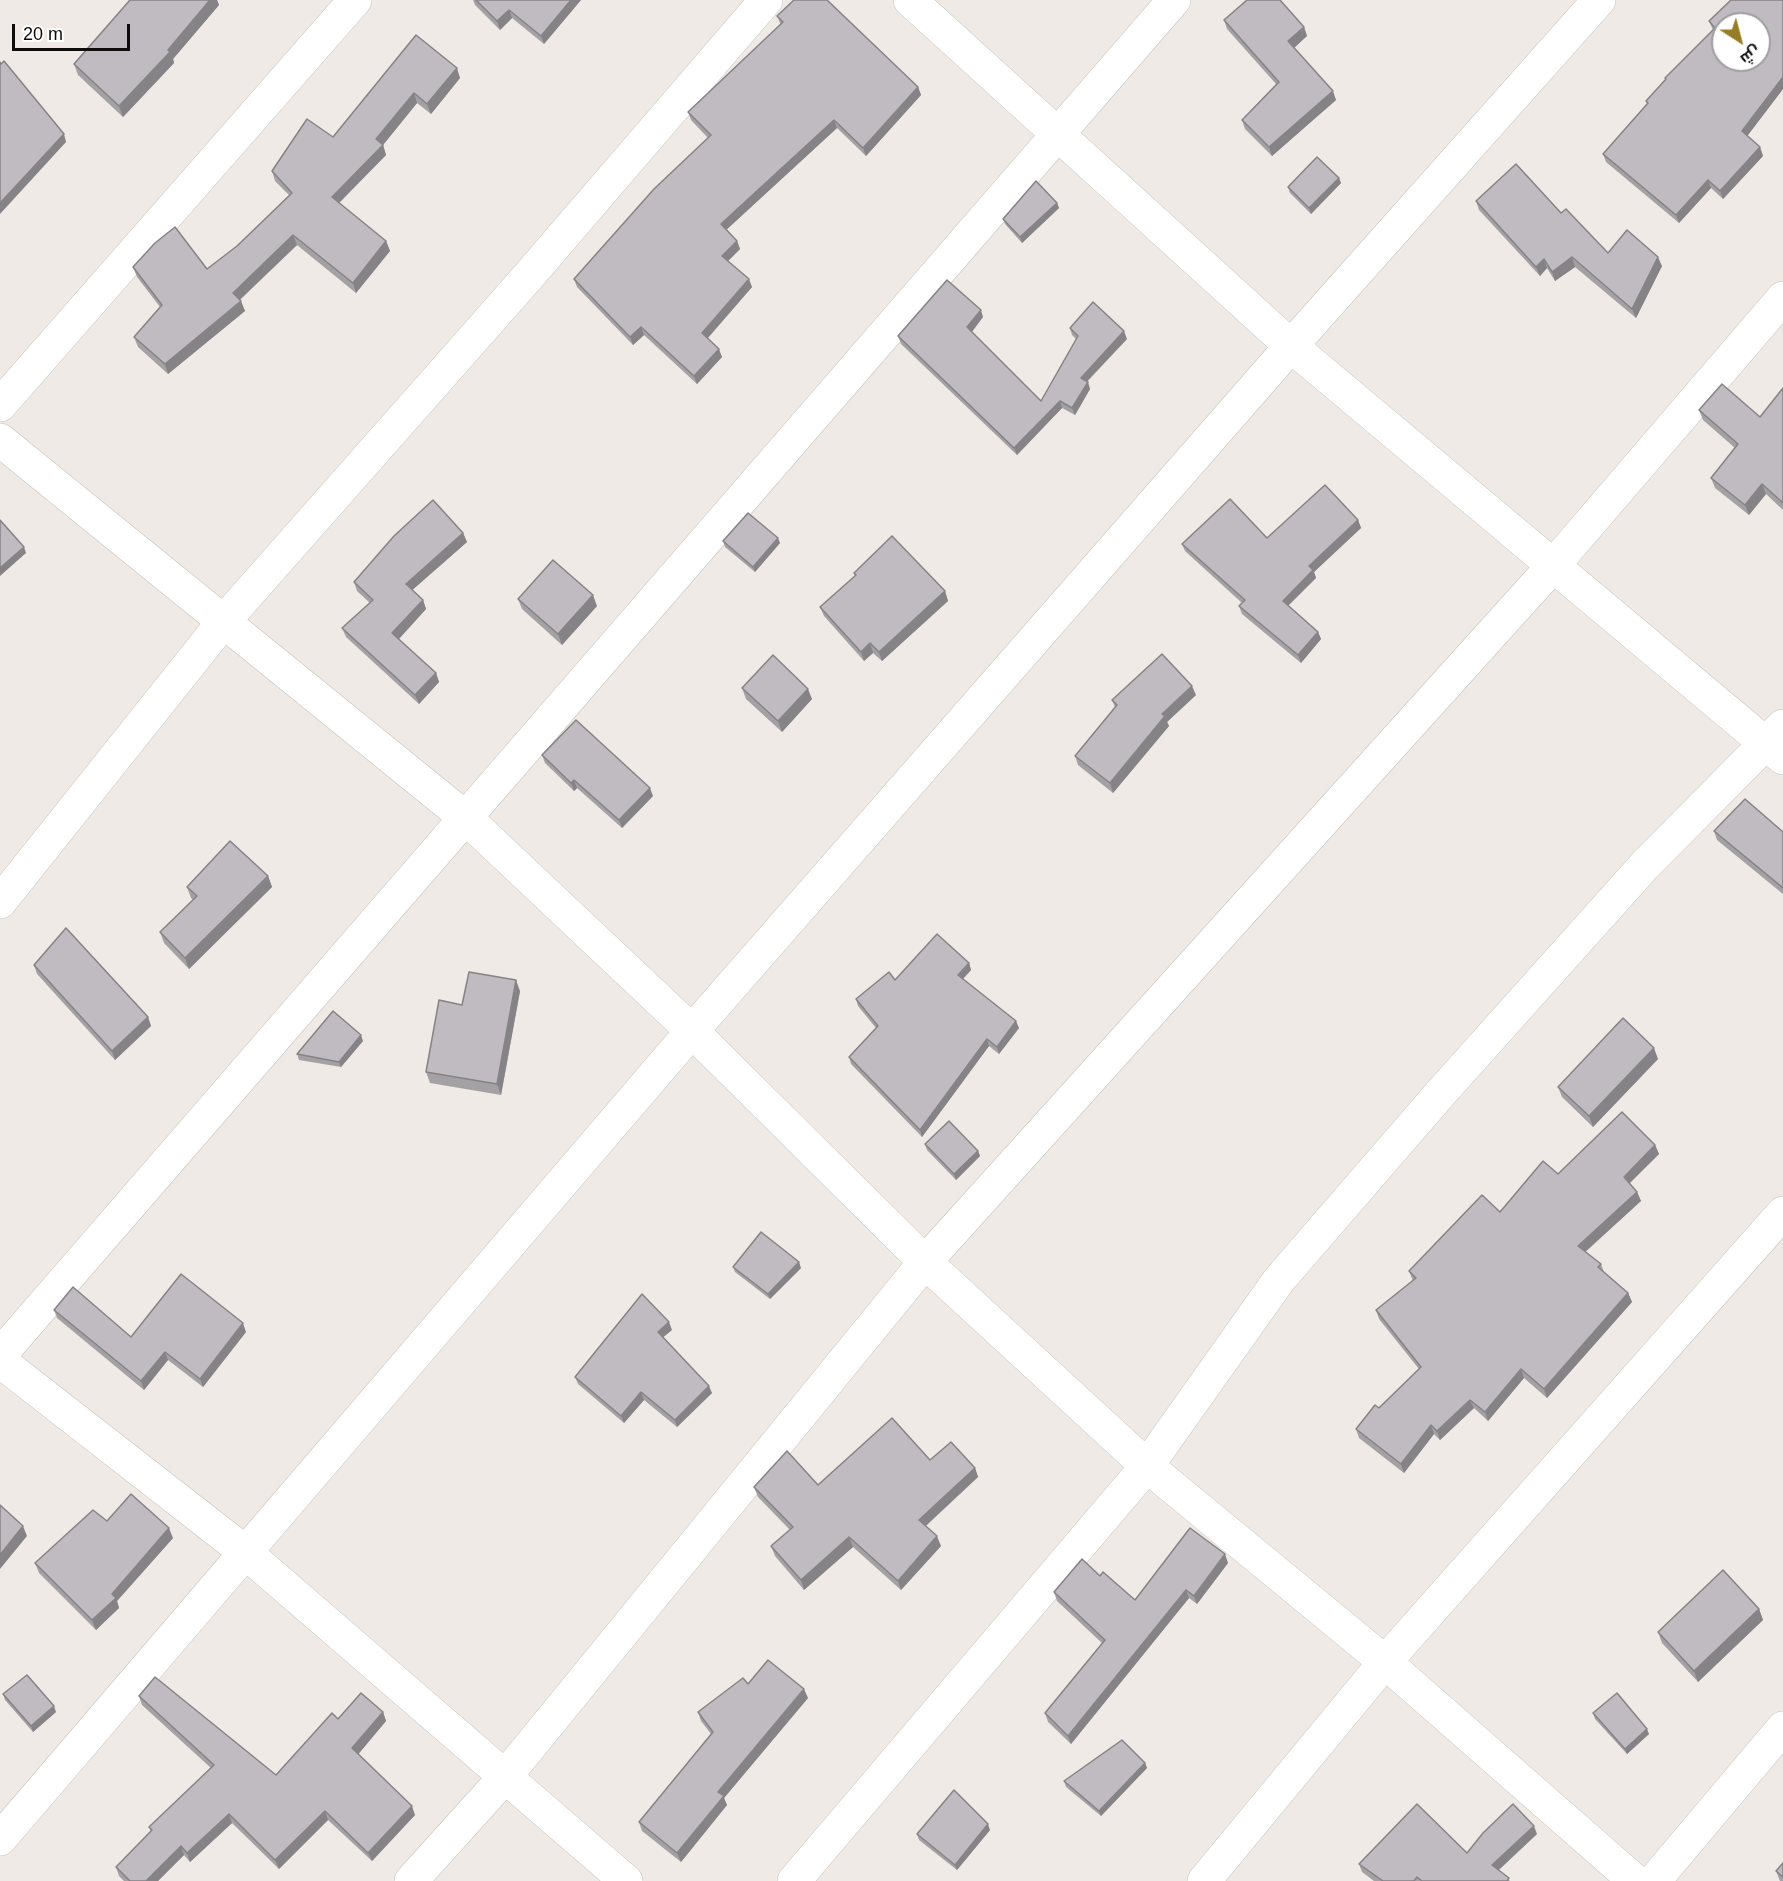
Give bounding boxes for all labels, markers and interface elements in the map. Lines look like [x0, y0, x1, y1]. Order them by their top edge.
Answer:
scale bar [15, 12, 134, 50]
north arrow [1711, 12, 1771, 72]
text: 20 m [23, 24, 63, 44]
text: ش [1737, 42, 1764, 68]

